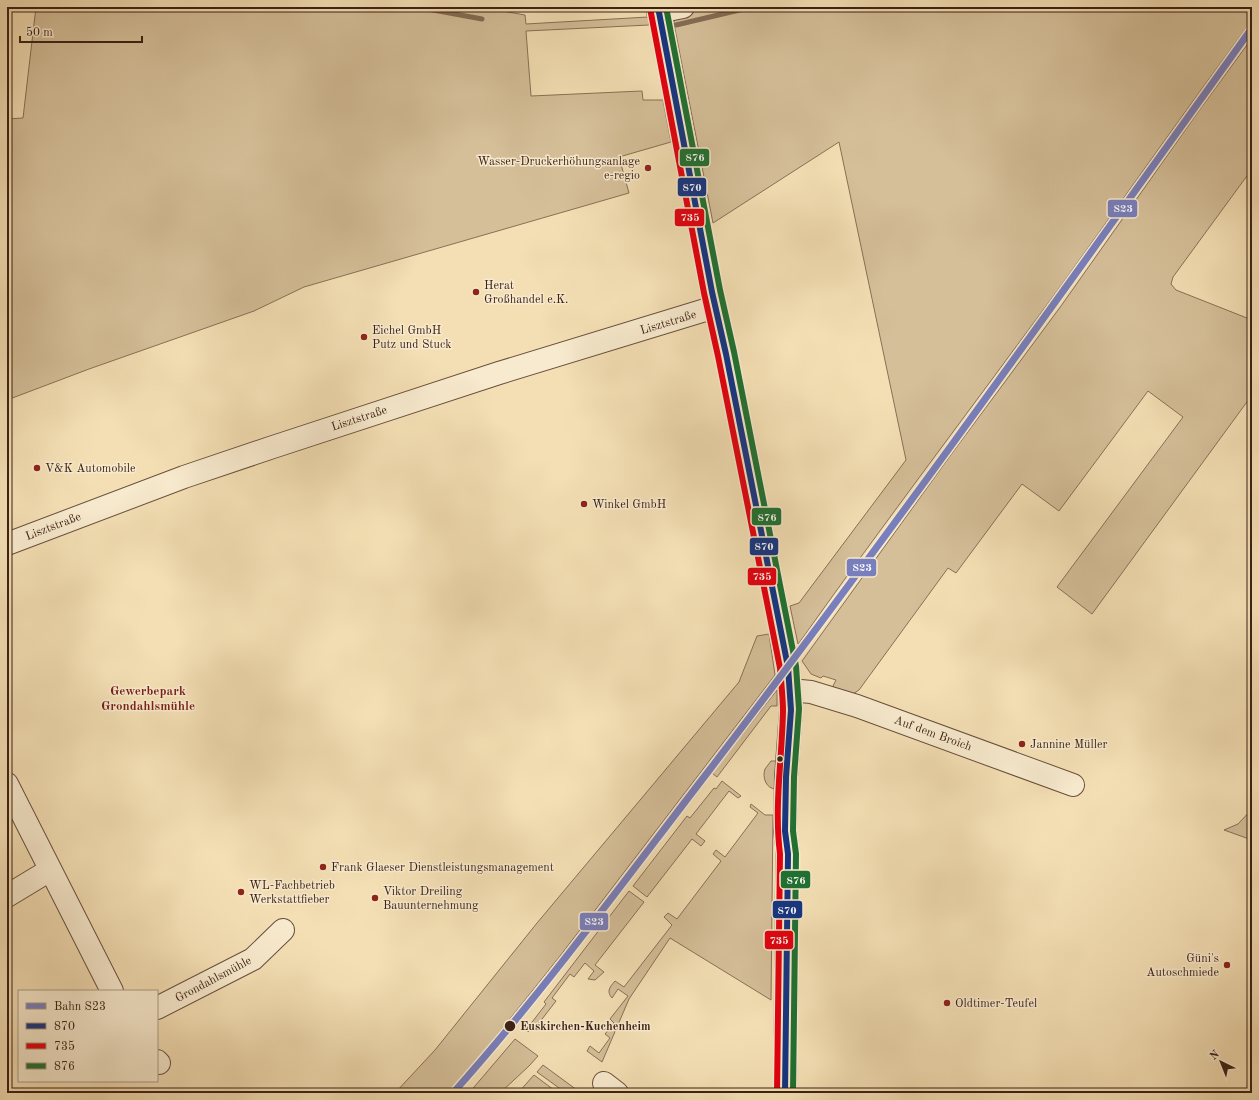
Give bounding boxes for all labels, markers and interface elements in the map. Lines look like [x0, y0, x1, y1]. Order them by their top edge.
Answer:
scale bar [20, 18, 142, 44]
text: 50 m [26, 26, 53, 39]
line badge: 876 [679, 148, 710, 167]
text: 876 [685, 153, 705, 164]
place label: Wasser-Druckerhöhungsanlage e-regio [477, 156, 640, 182]
marker: Wasser-Druckerhöhungsanlage e-regio [643, 163, 653, 173]
line badge: 870 [677, 177, 707, 197]
text: 870 [682, 183, 702, 194]
line badge: S23 [1107, 199, 1138, 218]
text: S23 [1113, 204, 1133, 215]
line badge: 735 [674, 208, 705, 227]
text: 735 [680, 213, 700, 224]
place label: Herat Großhandel e.K. [484, 280, 568, 306]
marker: Herat Großhandel e.K. [471, 287, 481, 297]
street label: Lisztstraße [639, 309, 698, 337]
place label: Eichel GmbH Putz und Stuck [372, 325, 451, 351]
marker: Eichel GmbH Putz und Stuck [359, 332, 369, 342]
street label: Lisztstraße [330, 404, 389, 434]
marker: V&K Automobile [32, 463, 42, 473]
place label: V&K Automobile [45, 463, 136, 475]
marker: Winkel GmbH [579, 499, 589, 509]
place label: Winkel GmbH [592, 499, 666, 511]
line badge: 876 [751, 507, 782, 526]
street label: Lisztstraße [24, 511, 83, 543]
text: 876 [757, 513, 777, 524]
line badge: 870 [749, 537, 779, 556]
text: 870 [754, 542, 774, 553]
line badge: S23 [846, 558, 877, 577]
text: S23 [852, 563, 872, 574]
line badge: 735 [747, 567, 777, 586]
text: 735 [752, 572, 772, 583]
district label: Gewerbepark Grondahlsmühle [101, 685, 195, 713]
street label: Auf dem Broich [892, 714, 974, 754]
marker: Jannine Müller [1017, 739, 1027, 749]
place label: Jannine Müller [1030, 739, 1107, 751]
unlabelled marker [775, 754, 785, 764]
marker: Frank Glaeser Dienstleistungsmanagement [318, 862, 328, 872]
place label: Frank Glaeser Dienstleistungsmanagement [331, 862, 554, 874]
line badge: 876 [780, 870, 811, 889]
text: 876 [786, 876, 806, 887]
place label: WL-Fachbetrieb Werkstattfieber [249, 880, 335, 906]
place label: Viktor Dreiling Bauunternehmung [383, 886, 479, 912]
marker: WL-Fachbetrieb Werkstattfieber [236, 887, 246, 897]
marker: Viktor Dreiling Bauunternehmung [370, 893, 380, 903]
line badge: 870 [772, 900, 803, 919]
text: 870 [777, 906, 797, 917]
line badge: S23 [579, 912, 609, 931]
text: S23 [584, 917, 604, 928]
line badge: 735 [764, 930, 794, 950]
text: 735 [769, 936, 789, 947]
place label: Güni's Autoschmiede [1146, 953, 1219, 979]
street label: Grondahlsmühle [173, 955, 254, 1005]
marker: Güni's Autoschmiede [1222, 960, 1232, 970]
legend [18, 990, 158, 1082]
marker: Oldtimer-Teufel [942, 998, 952, 1008]
place label: Oldtimer-Teufel [955, 998, 1037, 1010]
text: Bahn S23 [54, 1001, 106, 1013]
marker: Euskirchen-Kuchenheim [503, 1019, 517, 1033]
text: 870 [54, 1021, 75, 1033]
place label: Euskirchen-Kuchenheim [520, 1021, 651, 1033]
text: 735 [54, 1040, 75, 1053]
north arrow [1201, 1042, 1241, 1082]
text: N [1208, 1048, 1222, 1063]
text: 876 [54, 1061, 75, 1073]

